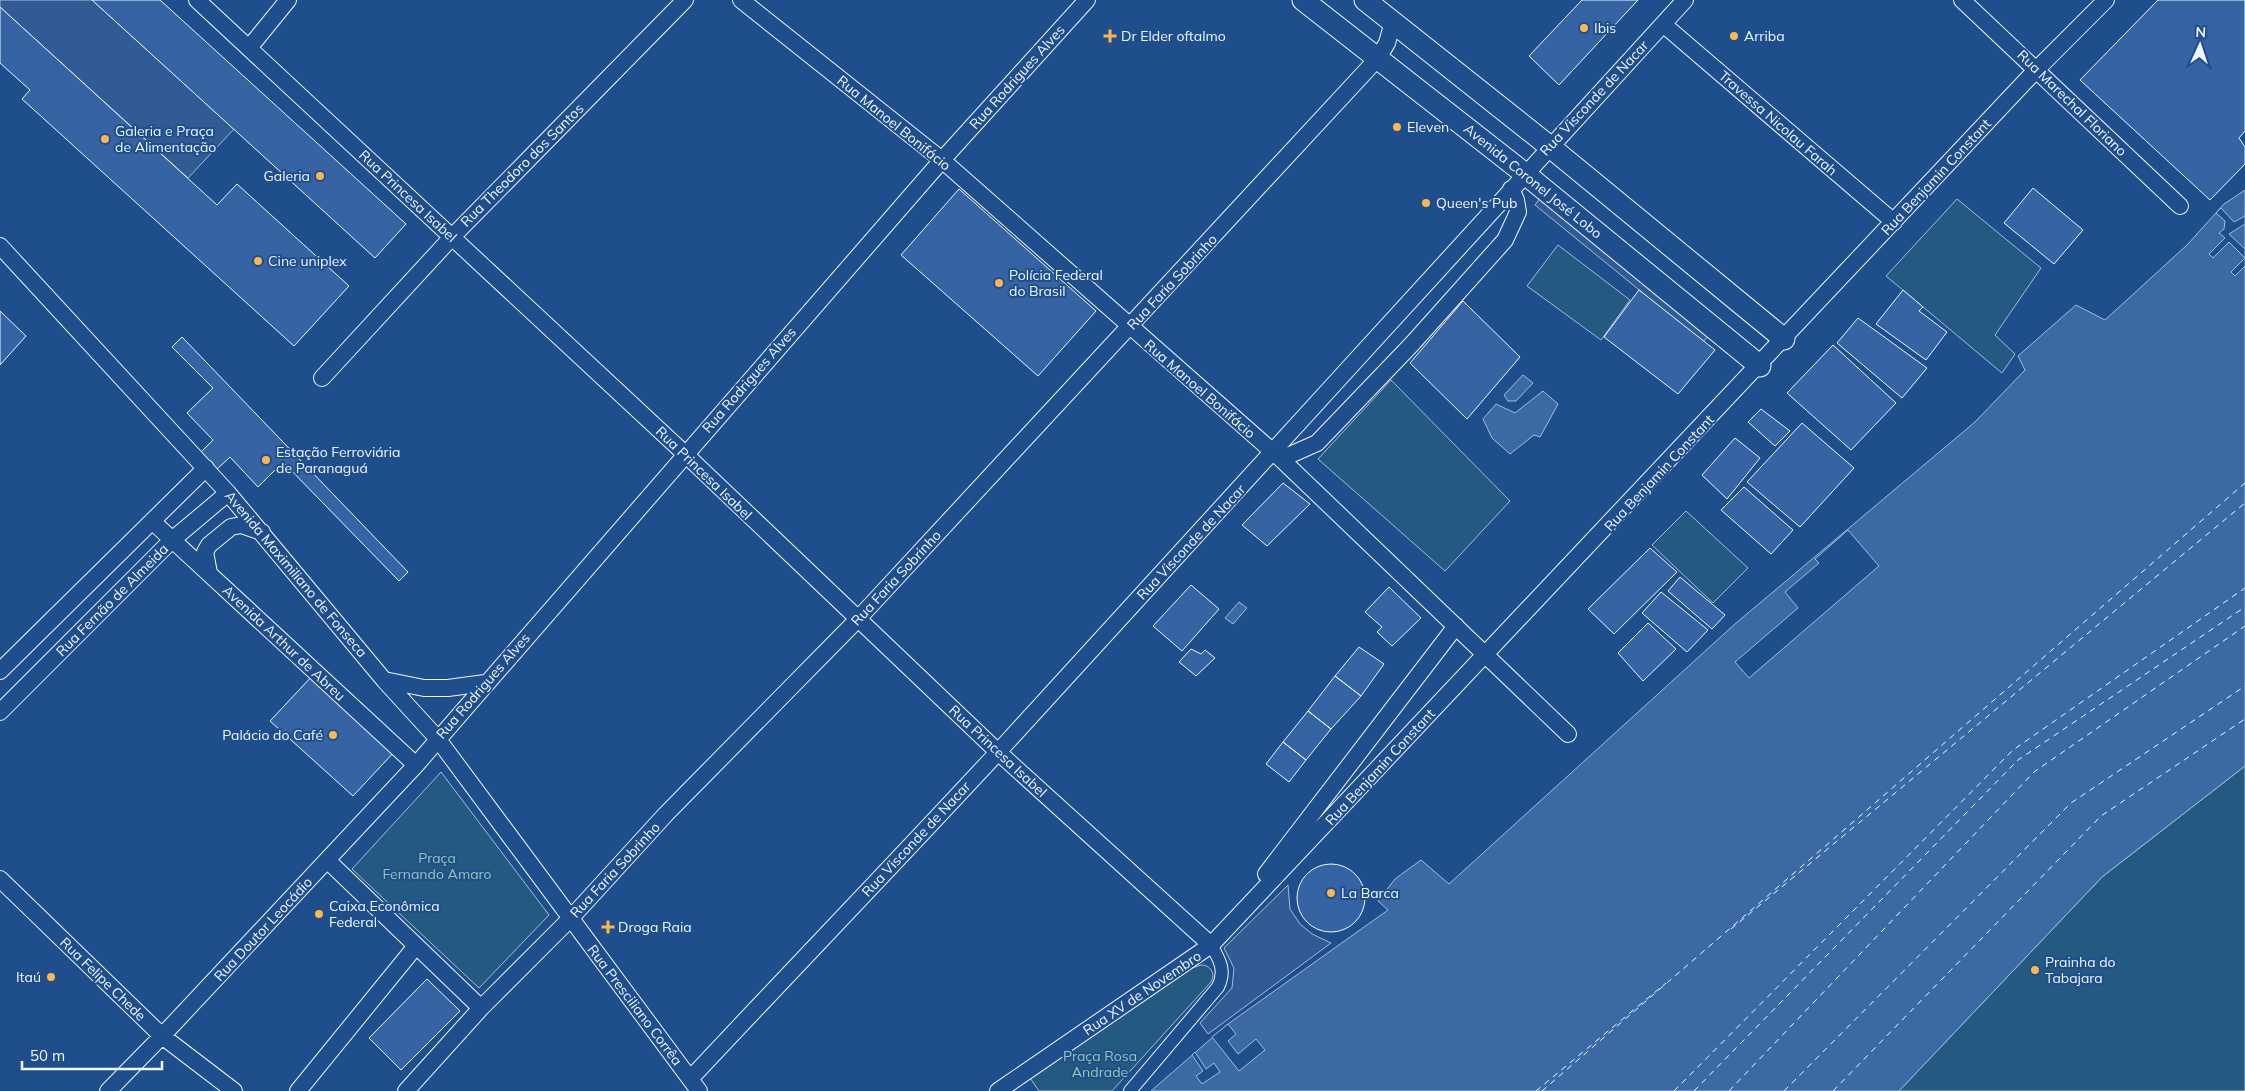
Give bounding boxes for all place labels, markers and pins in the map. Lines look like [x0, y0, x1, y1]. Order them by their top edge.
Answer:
place label: Ibis [1594, 19, 1616, 37]
marker: Ibis [1578, 22, 1590, 34]
place label: Dr Elder oftalmo [1121, 27, 1226, 45]
place label: Arriba [1744, 27, 1785, 45]
marker: Dr Elder oftalmo [1103, 29, 1117, 43]
marker: Arriba [1728, 30, 1740, 42]
place label: Eleven [1407, 118, 1449, 136]
marker: Eleven [1391, 121, 1403, 133]
place label: Galeria e Praça de Alimentação [115, 122, 216, 156]
marker: Galeria e Praça de Alimentação [99, 133, 111, 145]
place label: Galeria [264, 167, 310, 185]
marker: Galeria [314, 170, 326, 182]
place label: Queen's Pub [1436, 194, 1518, 212]
marker: Queen's Pub [1420, 197, 1432, 209]
place label: Cine uniplex [268, 252, 347, 270]
marker: Cine uniplex [252, 255, 264, 267]
place label: Polícia Federal do Brasil [1009, 266, 1103, 300]
marker: Polícia Federal do Brasil [993, 277, 1005, 289]
place label: Estação Ferroviária de Paranaguá [276, 443, 400, 477]
marker: Estação Ferroviária de Paranaguá [260, 454, 272, 466]
place label: Palácio do Café [222, 726, 323, 744]
marker: Palácio do Café [327, 729, 339, 741]
place label: La Barca [1341, 884, 1399, 902]
marker: La Barca [1325, 887, 1337, 899]
place label: Caixa Econômica Federal [329, 897, 440, 931]
marker: Caixa Econômica Federal [313, 908, 325, 920]
place label: Droga Raia [618, 918, 692, 936]
marker: Droga Raia [602, 921, 614, 933]
place label: Prainha do Tabajara [2045, 953, 2116, 987]
marker: Prainha do Tabajara [2029, 964, 2041, 976]
place label: Itaú [16, 968, 41, 986]
marker: Itaú [45, 971, 57, 983]

